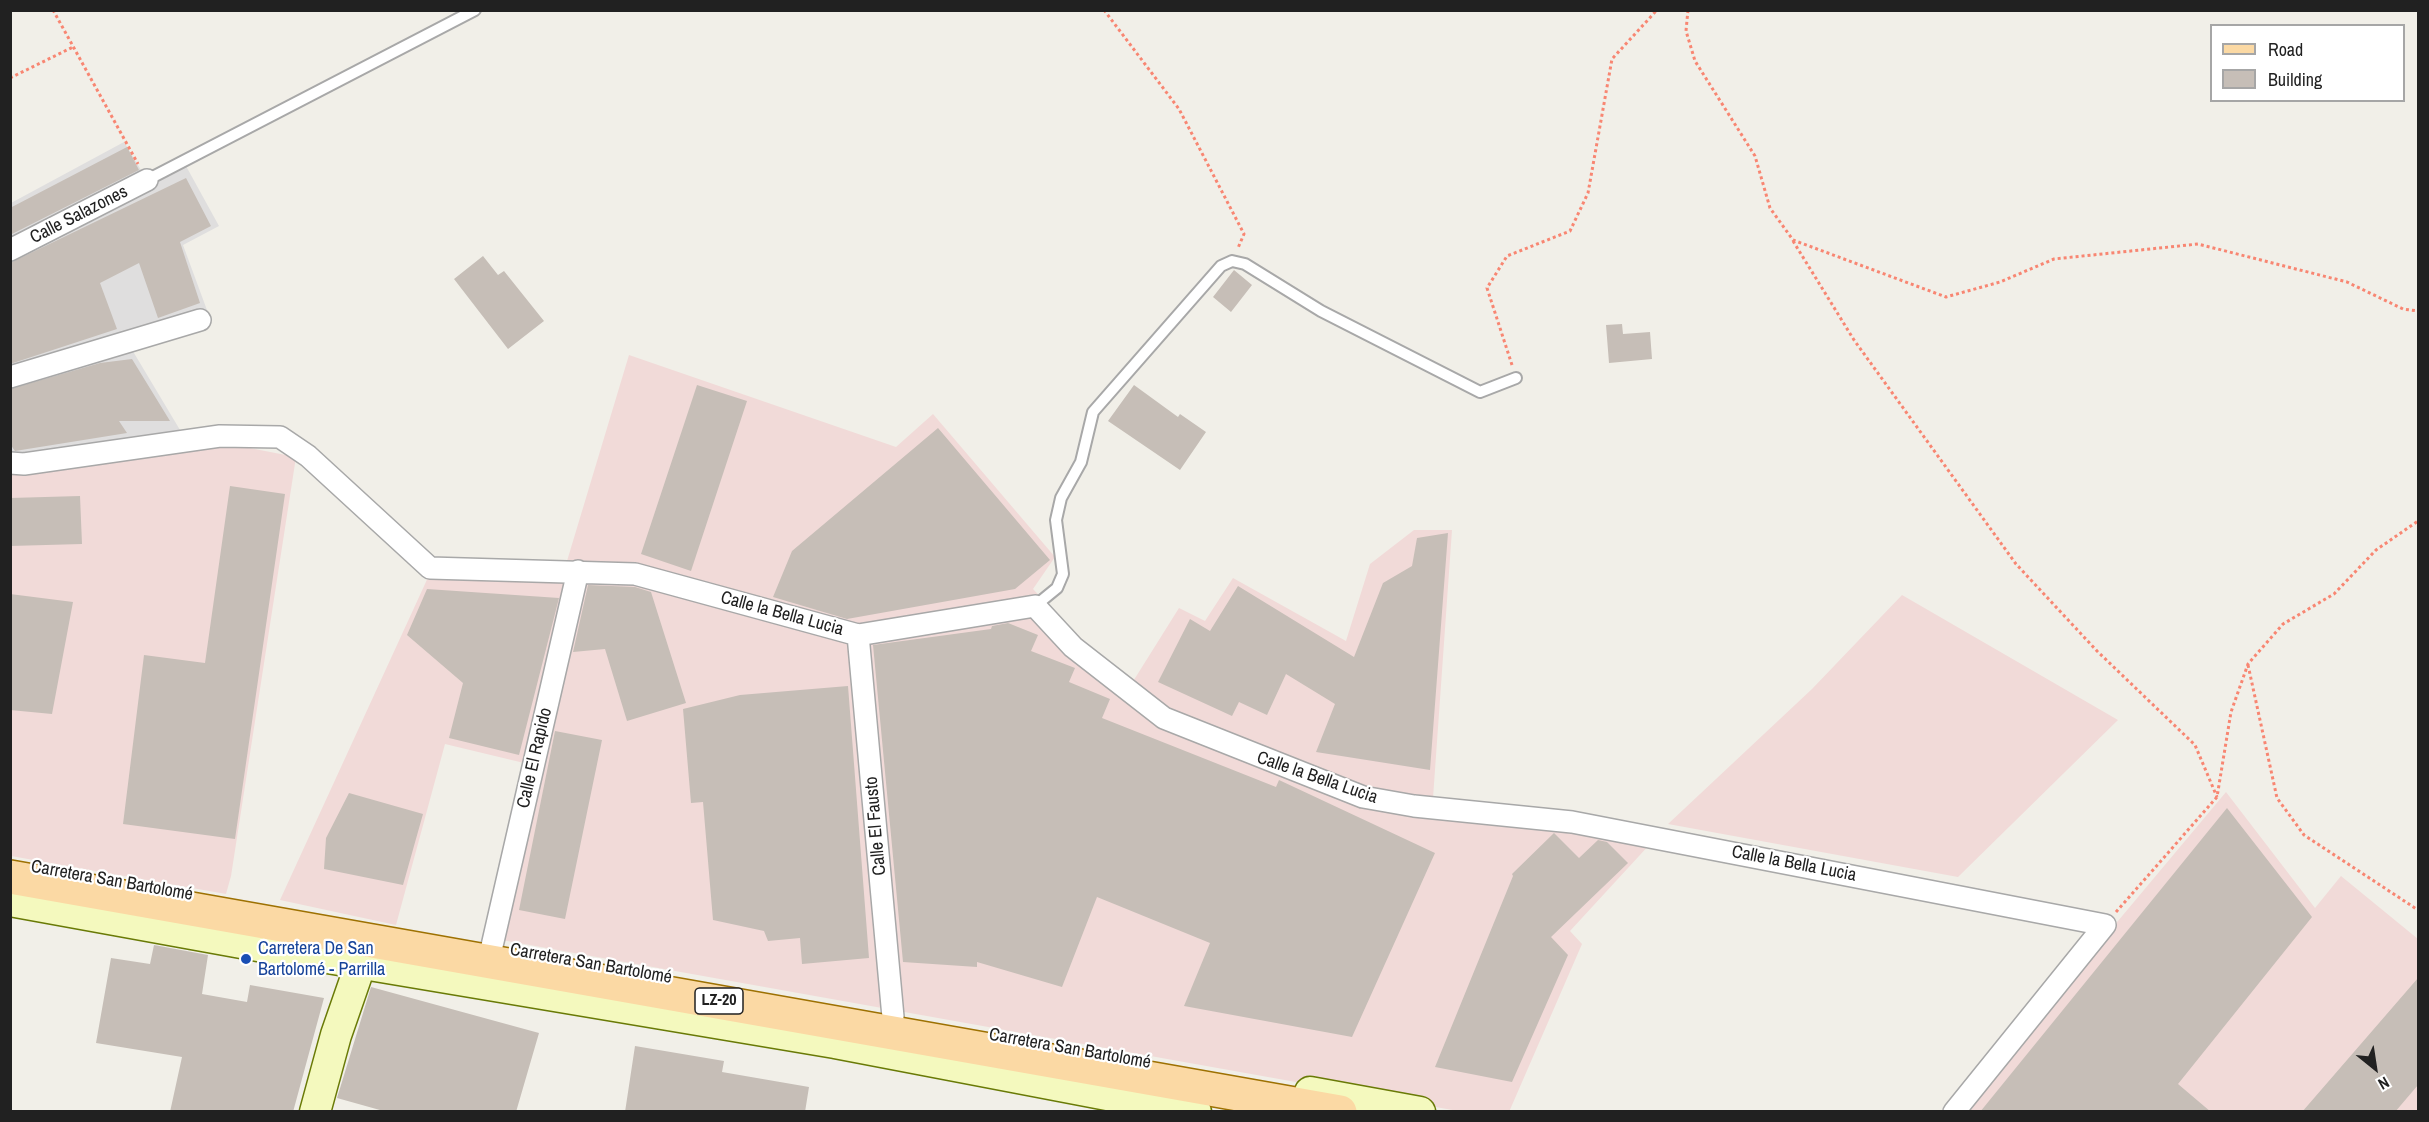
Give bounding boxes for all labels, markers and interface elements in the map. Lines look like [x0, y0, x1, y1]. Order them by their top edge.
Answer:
legend [2210, 24, 2405, 102]
text: Road [2268, 37, 2303, 62]
text: Building [2268, 67, 2322, 92]
street label: Calle Salazones [27, 181, 131, 249]
street label: Calle la Bella Lucia [718, 587, 846, 641]
street label: Calle El Rapido [513, 706, 557, 810]
street label: Calle la Bella Lucia [1254, 747, 1380, 809]
street label: Calle El Fausto [861, 776, 891, 876]
street label: Calle la Bella Lucia [1730, 841, 1858, 887]
street label: Carretera San Bartolomé [29, 856, 195, 906]
place label: Carretera De San Bartolomé - Parrilla [258, 938, 385, 980]
street label: Carretera San Bartolomé [508, 939, 674, 989]
marker: Carretera De San Bartolomé - Parrilla [239, 952, 253, 966]
road number: LZ-20 [695, 988, 743, 1014]
street label: Carretera San Bartolomé [987, 1024, 1153, 1074]
north arrow [2345, 1038, 2405, 1098]
text: N [2374, 1072, 2394, 1095]

